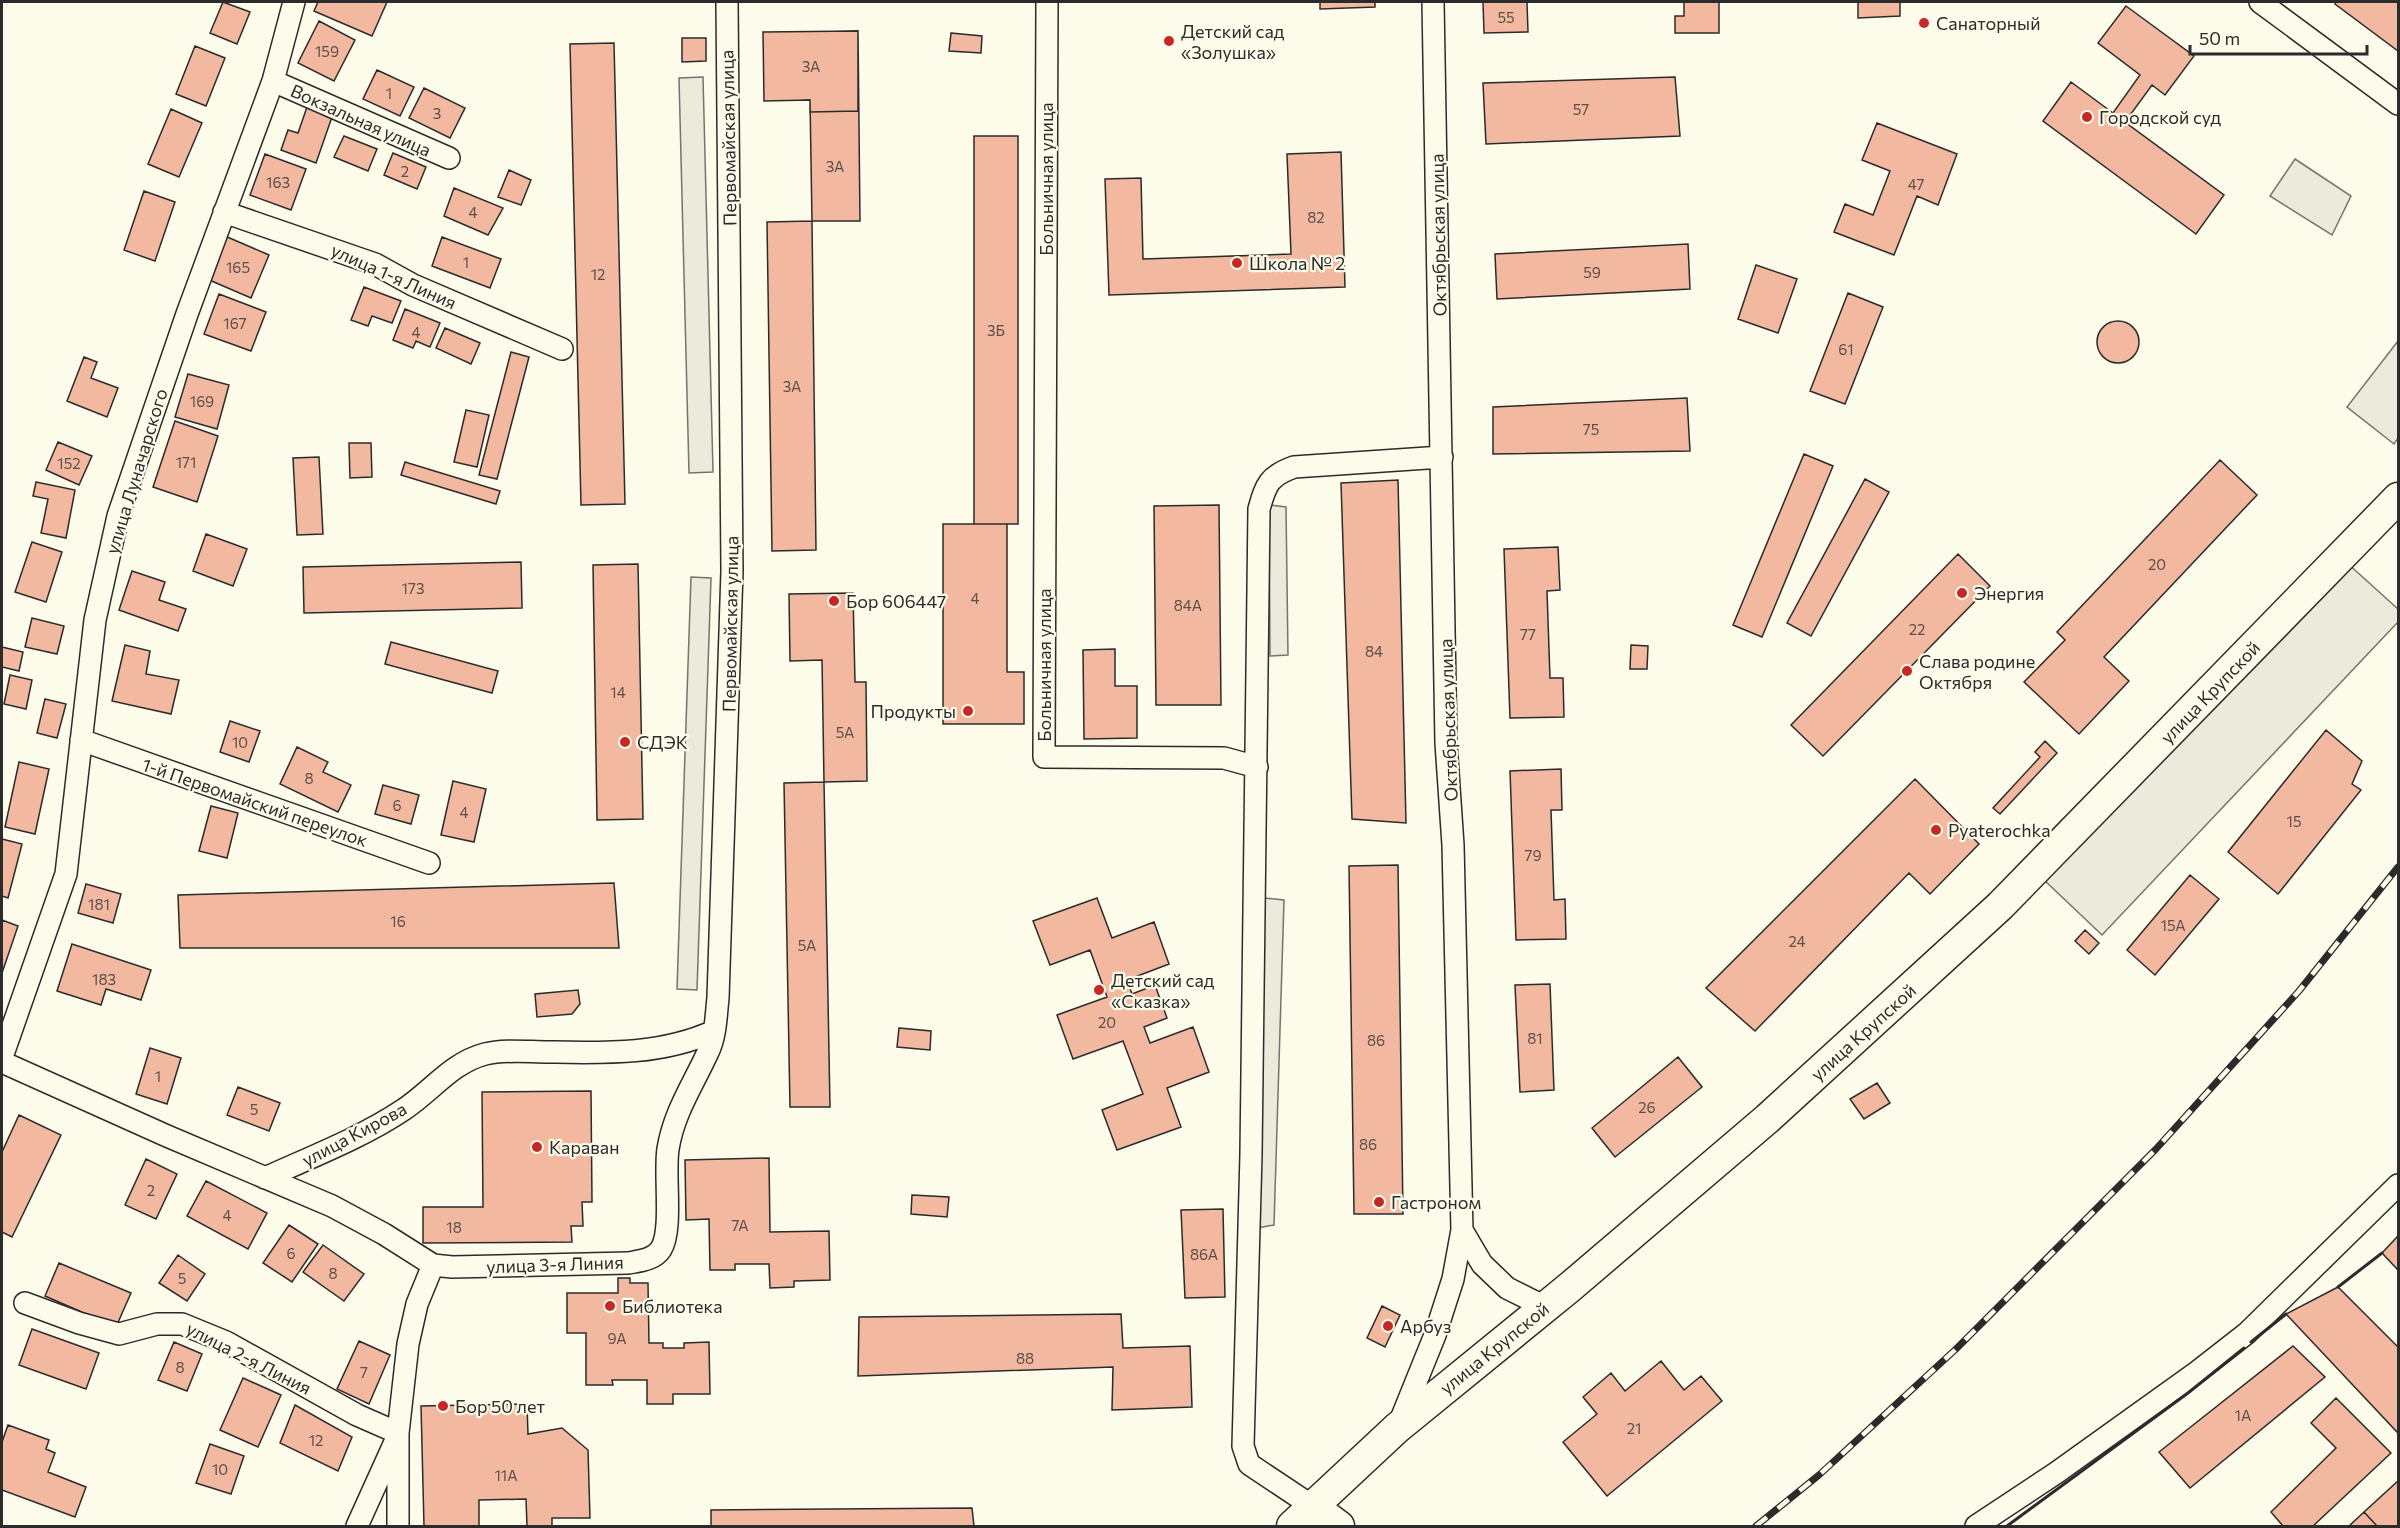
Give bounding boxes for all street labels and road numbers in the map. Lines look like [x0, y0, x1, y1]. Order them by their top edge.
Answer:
street label: Первомайская улица [715, 50, 741, 226]
street label: Вокзальная улица [287, 79, 435, 161]
street label: Больничная улица [1035, 102, 1057, 256]
street label: Октябрьская улица [1426, 153, 1450, 317]
street label: улица 1-я Линия [328, 239, 460, 313]
street label: улица Луначарского [100, 386, 172, 556]
street label: Первомайская улица [717, 536, 743, 712]
street label: Больничная улица [1033, 588, 1055, 742]
street label: улица Крупской [2156, 636, 2264, 748]
street label: Октябрьская улица [1434, 638, 1462, 802]
street label: 1-й Первомайский переулок [139, 753, 371, 851]
street label: улица Крупской [1806, 979, 1920, 1085]
street label: улица Кирова [298, 1097, 410, 1171]
street label: улица 3-я Линия [486, 1251, 624, 1277]
street label: улица Крупской [1435, 1297, 1553, 1399]
street label: улица 2-я Линия [183, 1317, 315, 1399]

